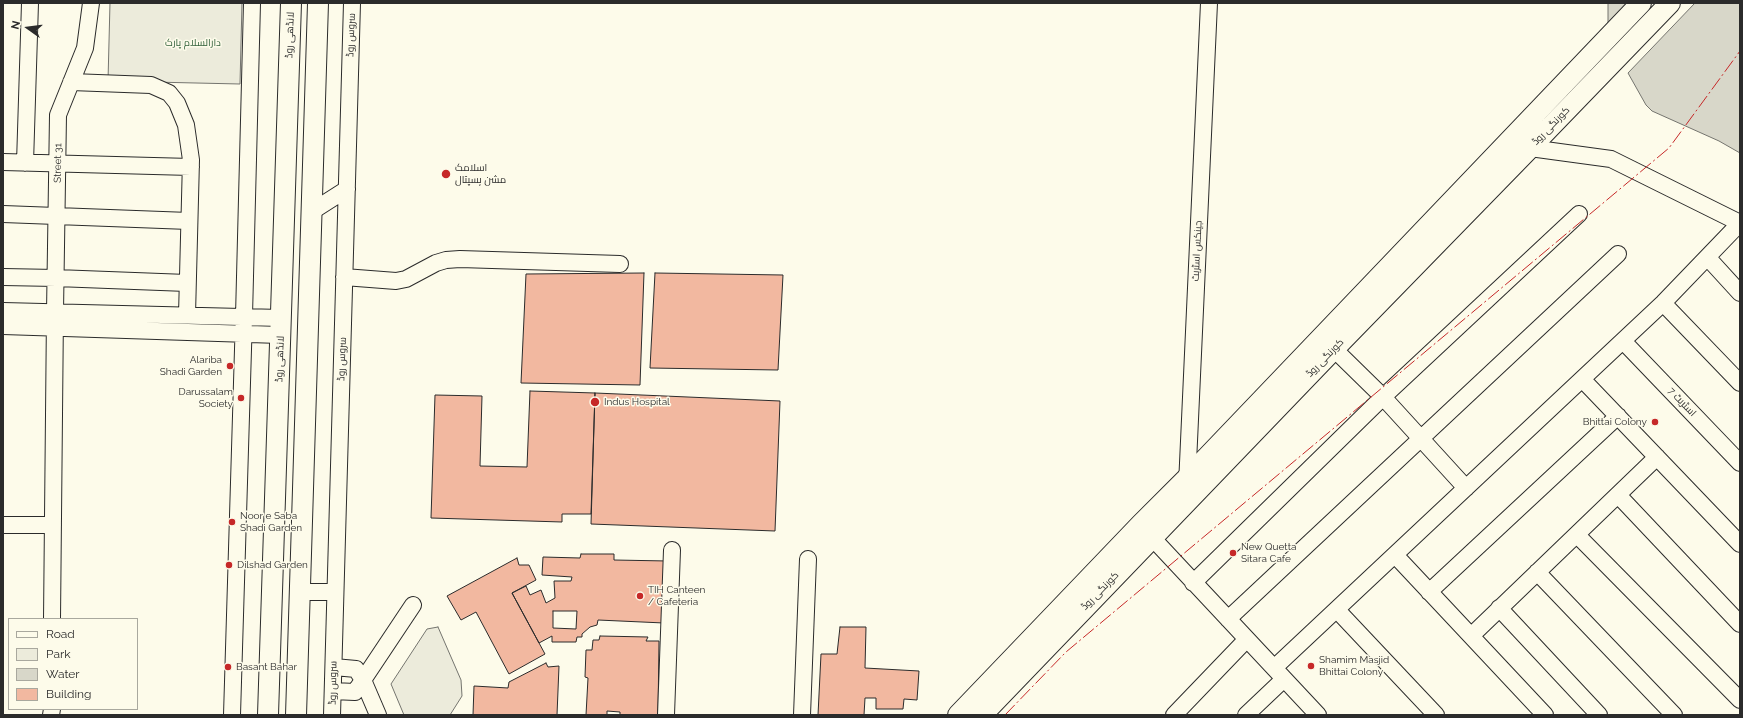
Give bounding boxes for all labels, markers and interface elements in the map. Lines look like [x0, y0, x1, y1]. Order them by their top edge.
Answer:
north arrow [8, 8, 48, 48]
street label: لانڈھی روڈ [283, 11, 297, 59]
street label: سروس روڈ [344, 13, 358, 57]
text: N [9, 19, 23, 31]
park label: دارالسلام پارک [165, 37, 221, 49]
street label: کورنگی روڈ [1530, 104, 1572, 148]
street label: Street 31 [52, 143, 64, 183]
place label: اسلامک مشن ہسپتال [455, 162, 506, 186]
marker: اسلامک مشن ہسپتال [440, 168, 452, 180]
street label: جینکس اسٹریٹ [1189, 220, 1205, 282]
street label: لانڈھی روڈ [273, 335, 287, 383]
street label: کورنگی روڈ [1304, 336, 1346, 380]
street label: سروس روڈ [335, 337, 349, 381]
place label: Alariba Shadi Garden [160, 354, 222, 378]
marker: Alariba Shadi Garden [225, 361, 235, 371]
street label: اسٹریٹ 7 [1665, 385, 1699, 419]
place label: Darussalam Society [179, 386, 233, 410]
marker: Darussalam Society [236, 393, 246, 403]
marker: Indus Hospital [589, 396, 601, 408]
place label: Indus Hospital [604, 396, 670, 408]
place label: Bhittai Colony [1583, 416, 1647, 428]
marker: Bhittai Colony [1650, 417, 1660, 427]
place label: Noor e Saba Shadi Garden [240, 510, 302, 534]
marker: Noor e Saba Shadi Garden [227, 517, 237, 527]
place label: New Quetta Sitara Cafe [1241, 541, 1296, 564]
marker: New Quetta Sitara Cafe [1228, 548, 1238, 558]
place label: Dilshad Garden [237, 559, 308, 571]
marker: Dilshad Garden [224, 560, 234, 570]
street label: کورنگی روڈ [1079, 569, 1121, 613]
place label: TIH Canteen / Cafeteria [648, 584, 705, 608]
marker: TIH Canteen / Cafeteria [635, 591, 645, 601]
legend [8, 618, 138, 710]
text: Road [46, 627, 75, 641]
text: Park [46, 647, 71, 661]
place label: Shamim Masjid Bhittai Colony [1319, 654, 1389, 678]
place label: Basant Bahar [236, 661, 297, 673]
street label: سروس روڈ [327, 661, 339, 705]
marker: Shamim Masjid Bhittai Colony [1306, 661, 1316, 671]
marker: Basant Bahar [223, 662, 233, 672]
text: Water [46, 667, 80, 681]
text: Building [46, 687, 92, 701]

